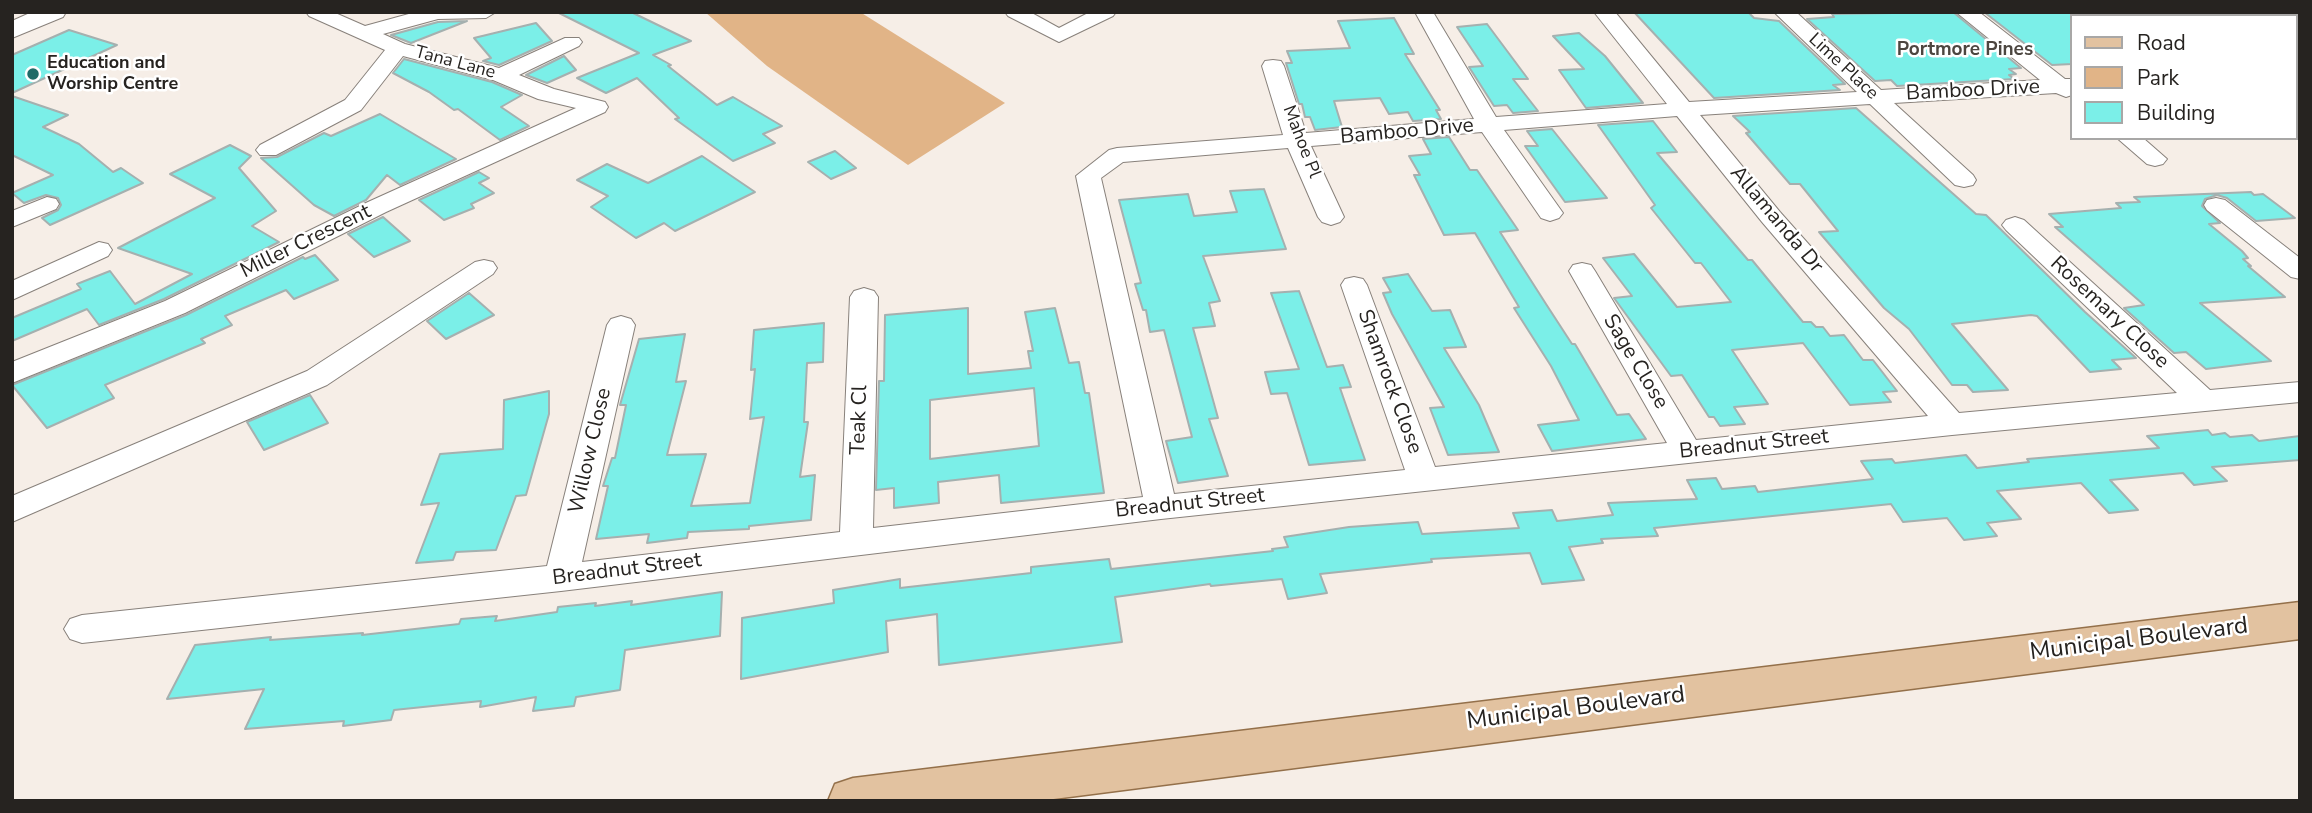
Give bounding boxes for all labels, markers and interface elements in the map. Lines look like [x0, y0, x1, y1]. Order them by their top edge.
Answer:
legend [2070, 14, 2298, 140]
street label: Lime Place [1804, 29, 1882, 105]
text: Road [2137, 29, 2186, 57]
district label: Portmore Pines [1897, 39, 2033, 61]
street label: Tana Lane [412, 42, 498, 84]
place label: Education and Worship Centre [47, 53, 178, 96]
text: Park [2137, 64, 2179, 92]
marker: Education and Worship Centre [25, 66, 41, 82]
street label: Bamboo Drive [1905, 75, 2041, 107]
text: Building [2137, 99, 2215, 127]
street label: Mahoe Pl [1277, 103, 1325, 181]
street label: Bamboo Drive [1339, 114, 1475, 150]
street label: Allamanda Dr [1724, 161, 1828, 279]
street label: Miller Crescent [237, 200, 375, 284]
street label: Rosemary Close [2044, 251, 2174, 375]
street label: Shamrock Close [1351, 306, 1427, 458]
street label: Sage Close [1597, 310, 1673, 414]
street label: Teak Cl [846, 385, 874, 455]
street label: Willow Close [564, 386, 618, 516]
street label: Breadnut Street [1678, 425, 1830, 465]
street label: Breadnut Street [1114, 484, 1266, 524]
street label: Breadnut Street [551, 548, 703, 592]
street label: Municipal Boulevard [2028, 612, 2250, 668]
street label: Municipal Boulevard [1465, 681, 1687, 737]

